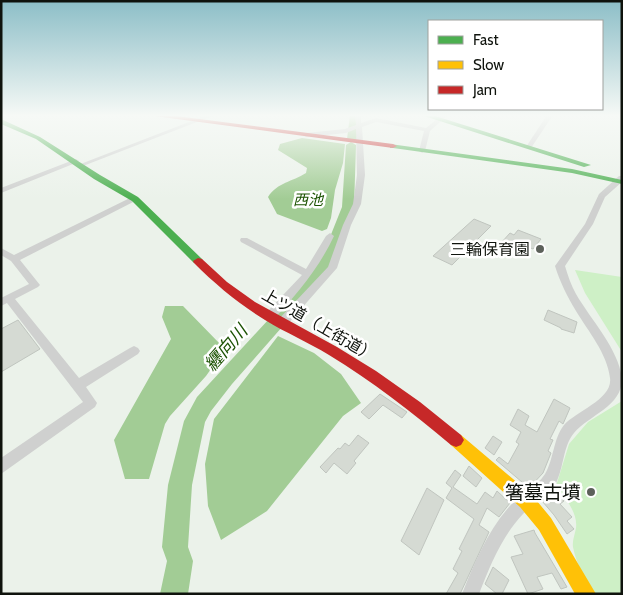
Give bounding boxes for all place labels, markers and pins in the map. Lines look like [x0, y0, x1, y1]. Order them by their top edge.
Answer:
place label: 三輪保育園 [450, 240, 530, 259]
marker: 三輪保育園 [534, 243, 546, 255]
place label: 箸墓古墳 [505, 481, 581, 504]
marker: 箸墓古墳 [585, 486, 597, 498]

